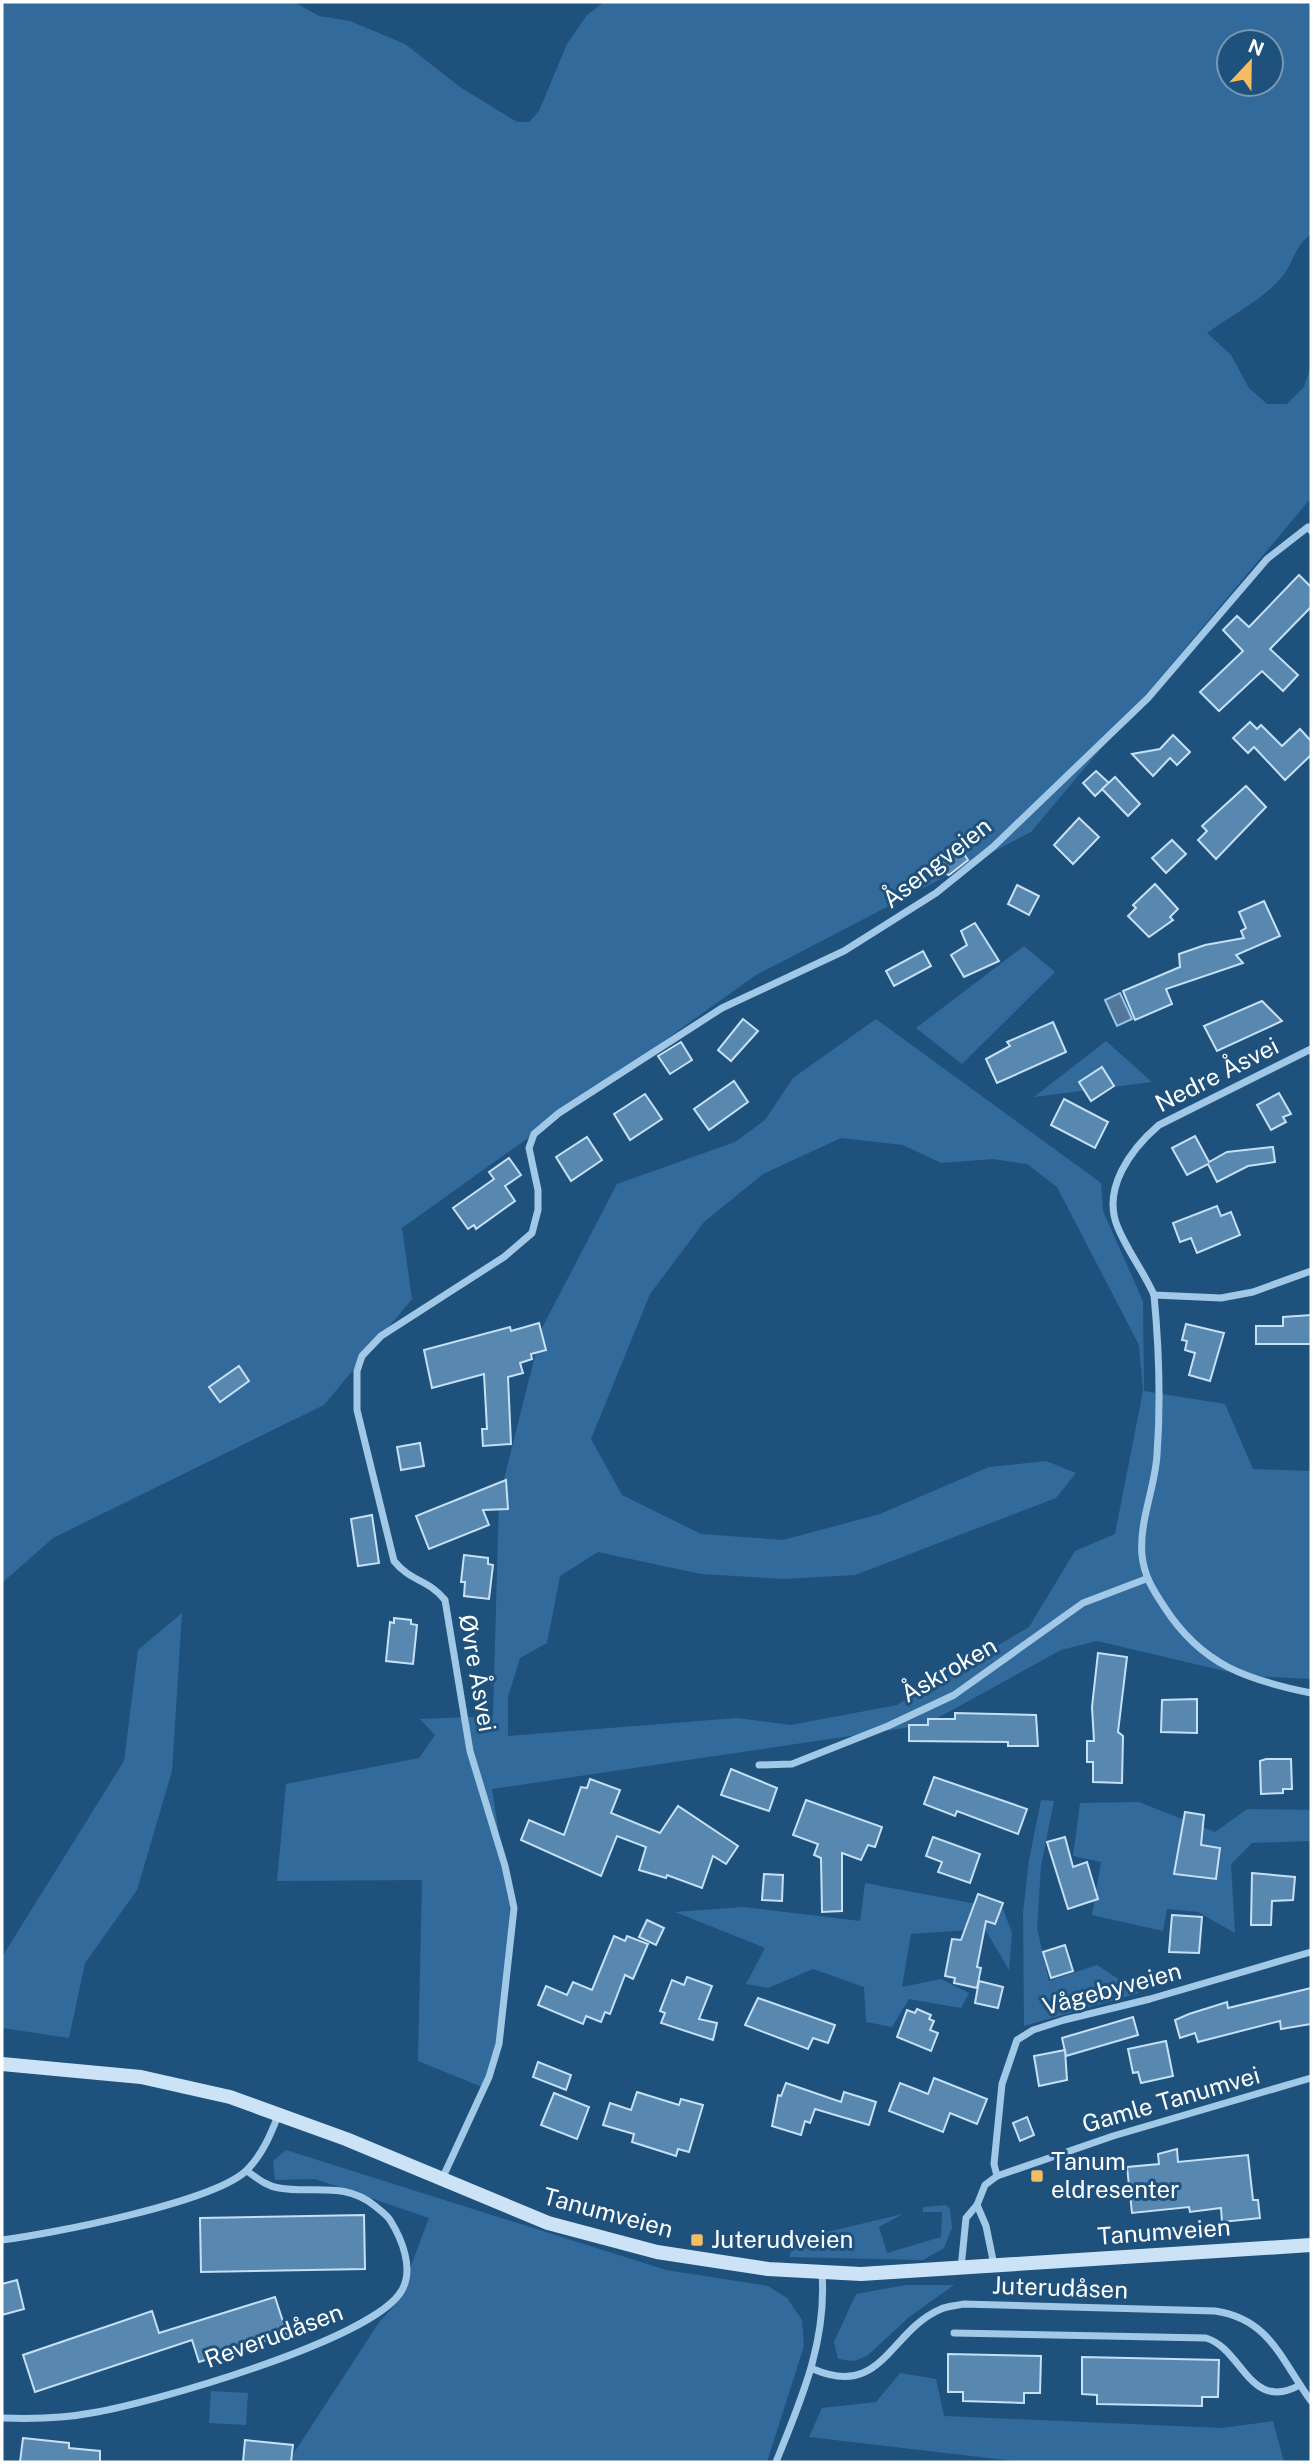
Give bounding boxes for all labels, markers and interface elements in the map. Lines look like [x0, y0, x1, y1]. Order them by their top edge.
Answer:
north arrow [1215, 28, 1285, 98]
text: N [1245, 34, 1267, 60]
street label: Åsengveien [876, 810, 996, 913]
street label: Nedre Åsvei [1150, 1030, 1283, 1117]
street label: Øvre Åsvei [454, 1612, 503, 1734]
street label: Åskroken [895, 1630, 1001, 1708]
street label: Vågebyveien [1039, 1956, 1184, 2020]
street label: Gamle Tanumvei [1079, 2060, 1263, 2138]
place label: Tanum eldresenter [1051, 2147, 1180, 2203]
marker: Tanum eldresenter [1029, 2168, 1045, 2184]
street label: Tanumveien [540, 2181, 676, 2243]
street label: Tanumveien [1096, 2212, 1231, 2250]
place label: Juterudveien [711, 2225, 853, 2253]
marker: Juterudveien [689, 2232, 705, 2248]
street label: Juterudåsen [991, 2271, 1129, 2303]
street label: Reverudåsen [201, 2297, 347, 2373]

